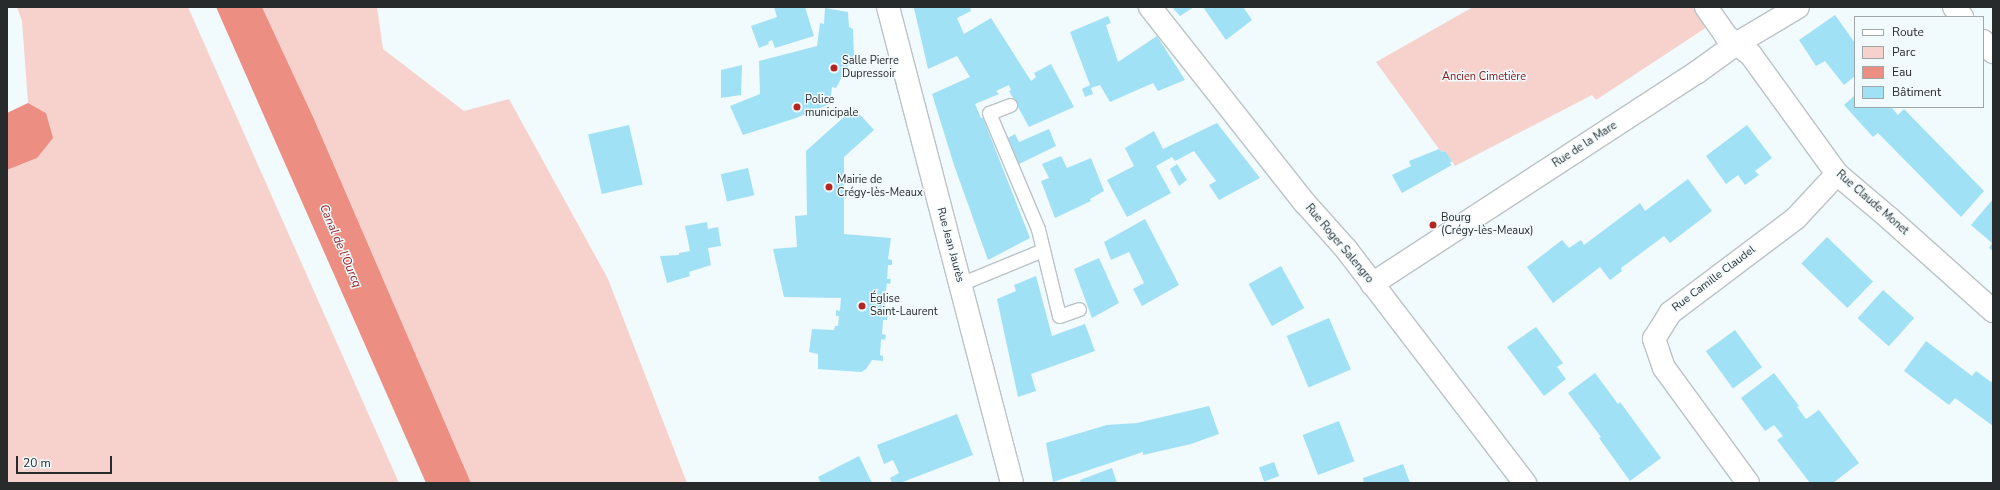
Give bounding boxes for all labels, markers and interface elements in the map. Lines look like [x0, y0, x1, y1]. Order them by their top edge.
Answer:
legend [1854, 16, 1984, 108]
text: Route [1892, 24, 1924, 40]
text: Parc [1892, 44, 1915, 60]
place label: Salle Pierre Dupressoir [842, 55, 899, 81]
marker: Salle Pierre Dupressoir [829, 63, 839, 73]
text: Eau [1892, 64, 1912, 80]
park label: Ancien Cimetière [1442, 70, 1526, 84]
text: Bâtiment [1892, 84, 1941, 100]
place label: Police municipale [805, 94, 858, 120]
marker: Police municipale [792, 102, 802, 112]
street label: Rue de la Mare [1550, 119, 1620, 171]
street label: Rue Claude Monet [1833, 168, 1911, 238]
place label: Mairie de Crégy-lès-Meaux [837, 174, 923, 200]
marker: Mairie de Crégy-lès-Meaux [824, 182, 834, 192]
water label: Canal de l'Ourcq [316, 202, 364, 290]
street label: Rue Roger Salengro [1302, 202, 1376, 286]
street label: Rue Jean Jaurès [934, 206, 966, 284]
place label: Bourg (Crégy-lès-Meaux) [1441, 212, 1534, 238]
marker: Bourg (Crégy-lès-Meaux) [1428, 220, 1438, 230]
street label: Rue Camille Claudel [1670, 243, 1758, 315]
place label: Église Saint-Laurent [870, 293, 938, 319]
marker: Église Saint-Laurent [857, 301, 867, 311]
scale bar [18, 448, 114, 474]
text: 20 m [23, 455, 51, 471]

